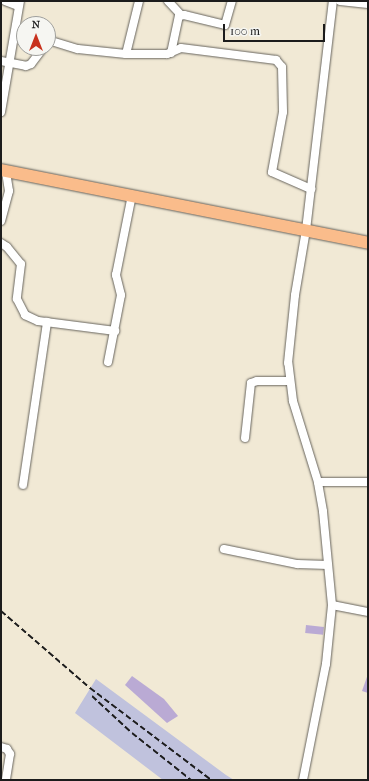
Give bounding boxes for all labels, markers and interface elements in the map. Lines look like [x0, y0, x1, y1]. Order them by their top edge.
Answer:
north arrow [16, 16, 56, 56]
scale bar [225, 16, 327, 42]
text: N [32, 18, 40, 31]
text: 100 m [230, 24, 260, 38]

